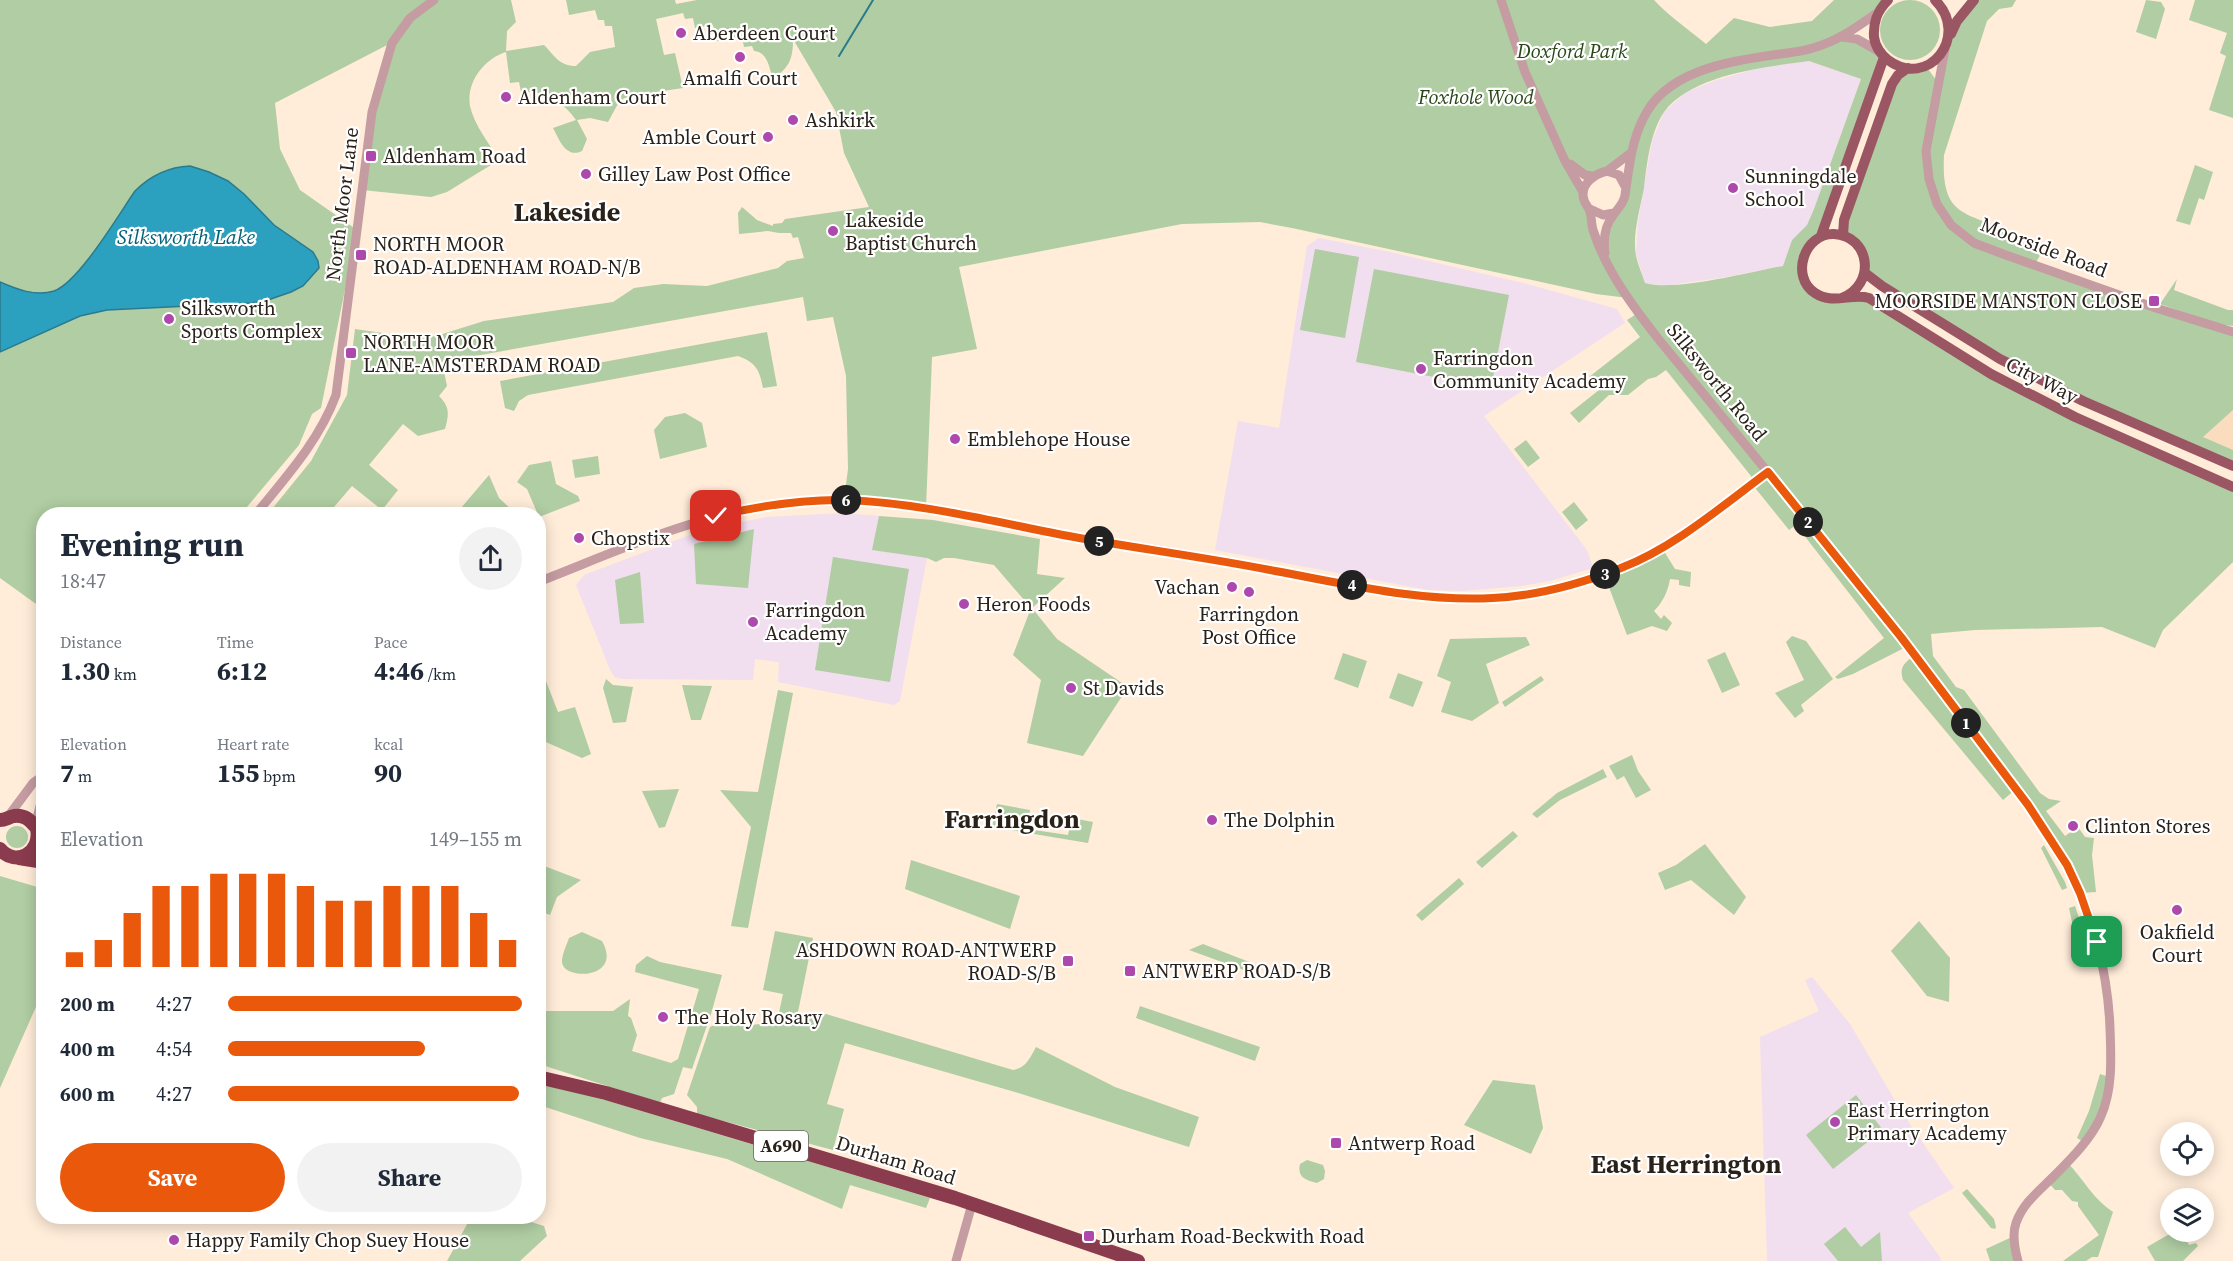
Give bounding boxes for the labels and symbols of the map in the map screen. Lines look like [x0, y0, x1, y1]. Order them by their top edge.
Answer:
place label: Aberdeen Court [693, 19, 836, 47]
marker: Aberdeen Court [674, 26, 688, 40]
park label: Doxford Park [1516, 37, 1628, 65]
marker: Amalfi Court [733, 50, 747, 64]
place label: Amalfi Court [683, 64, 798, 92]
place label: Aldenham Court [518, 83, 667, 111]
park label: Foxhole Wood [1417, 83, 1535, 111]
marker: Aldenham Court [499, 90, 513, 104]
place label: Ashkirk [805, 106, 875, 134]
marker: Ashkirk [786, 113, 800, 127]
place label: Amble Court [642, 123, 756, 151]
street label: North Moor Lane [319, 126, 365, 282]
marker: Amble Court [761, 130, 775, 144]
place label: Aldenham Road [383, 142, 527, 170]
marker: Aldenham Road [364, 149, 378, 163]
place label: Gilley Law Post Office [598, 160, 791, 188]
place label: Sunningdale School [1745, 162, 1857, 213]
marker: Gilley Law Post Office [579, 167, 593, 181]
marker: Sunningdale School [1726, 181, 1740, 195]
district label: Lakeside [514, 194, 620, 230]
place label: Lakeside Baptist Church [845, 206, 977, 257]
street label: Moorside Road [1976, 210, 2112, 284]
water label: Silksworth Lake [117, 222, 256, 251]
marker: Lakeside Baptist Church [826, 224, 840, 238]
place label: NORTH MOOR ROAD-ALDENHAM ROAD-N/B [373, 230, 641, 281]
marker: NORTH MOOR ROAD-ALDENHAM ROAD-N/B [354, 248, 368, 262]
place label: MOORSIDE MANSTON CLOSE [1875, 287, 2142, 315]
place label: Silksworth Sports Complex [181, 294, 322, 345]
marker: MOORSIDE MANSTON CLOSE [2147, 294, 2161, 308]
marker: Silksworth Sports Complex [162, 312, 176, 326]
street label: Silksworth Road [1661, 317, 1774, 448]
place label: NORTH MOOR LANE-AMSTERDAM ROAD [363, 328, 601, 379]
place label: Farringdon Community Academy [1433, 344, 1626, 395]
marker: NORTH MOOR LANE-AMSTERDAM ROAD [344, 346, 358, 360]
street label: City Way [2001, 350, 2084, 410]
marker: Farringdon Community Academy [1414, 362, 1428, 376]
place label: Emblehope House [967, 425, 1130, 453]
marker: Emblehope House [948, 432, 962, 446]
pin: 6 [831, 485, 861, 515]
pin [690, 490, 741, 541]
pin: 2 [1793, 507, 1823, 537]
place label: Chopstix [591, 524, 670, 552]
pin: 5 [1084, 526, 1114, 556]
marker: Chopstix [572, 531, 586, 545]
pin: 3 [1590, 559, 1620, 589]
pin: 4 [1337, 570, 1367, 600]
place label: Vachan [1154, 573, 1220, 601]
marker: Vachan [1225, 580, 1239, 594]
marker: Farringdon Post Office [1242, 585, 1256, 599]
place label: Heron Foods [976, 590, 1090, 618]
place label: Farringdon Academy [765, 596, 865, 647]
marker: Heron Foods [957, 597, 971, 611]
place label: Farringdon Post Office [1199, 600, 1299, 651]
marker: Farringdon Academy [746, 615, 760, 629]
place label: St Davids [1083, 674, 1164, 702]
marker: St Davids [1064, 681, 1078, 695]
pin: 1 [1951, 708, 1981, 738]
district label: Farringdon [944, 801, 1080, 837]
place label: The Dolphin [1224, 806, 1335, 834]
place label: Clinton Stores [2085, 812, 2210, 840]
marker: The Dolphin [1205, 813, 1219, 827]
marker: Clinton Stores [2066, 819, 2080, 833]
marker: Oakfield Court [2170, 903, 2184, 917]
pin [2071, 916, 2122, 967]
place label: Oakfield Court [2140, 918, 2215, 969]
place label: ASHDOWN ROAD-ANTWERP ROAD-S/B [796, 936, 1056, 987]
marker: ASHDOWN ROAD-ANTWERP ROAD-S/B [1061, 954, 1075, 968]
place label: ANTWERP ROAD-S/B [1142, 957, 1331, 985]
marker: ANTWERP ROAD-S/B [1123, 964, 1137, 978]
place label: The Holy Rosary [675, 1003, 823, 1031]
marker: The Holy Rosary [656, 1010, 670, 1024]
place label: East Herrington Primary Academy [1847, 1096, 2007, 1147]
marker: East Herrington Primary Academy [1828, 1115, 1842, 1129]
street label: Durham Road [833, 1128, 960, 1192]
place label: Antwerp Road [1348, 1129, 1476, 1157]
road number: A690 [754, 1131, 808, 1161]
marker: Antwerp Road [1329, 1136, 1343, 1150]
district label: East Herrington [1590, 1146, 1782, 1182]
place label: Durham Road-Beckwith Road [1101, 1222, 1365, 1250]
place label: Happy Family Chop Suey House [186, 1226, 469, 1254]
marker: Durham Road-Beckwith Road [1082, 1229, 1096, 1243]
marker: Happy Family Chop Suey House [167, 1233, 181, 1247]

